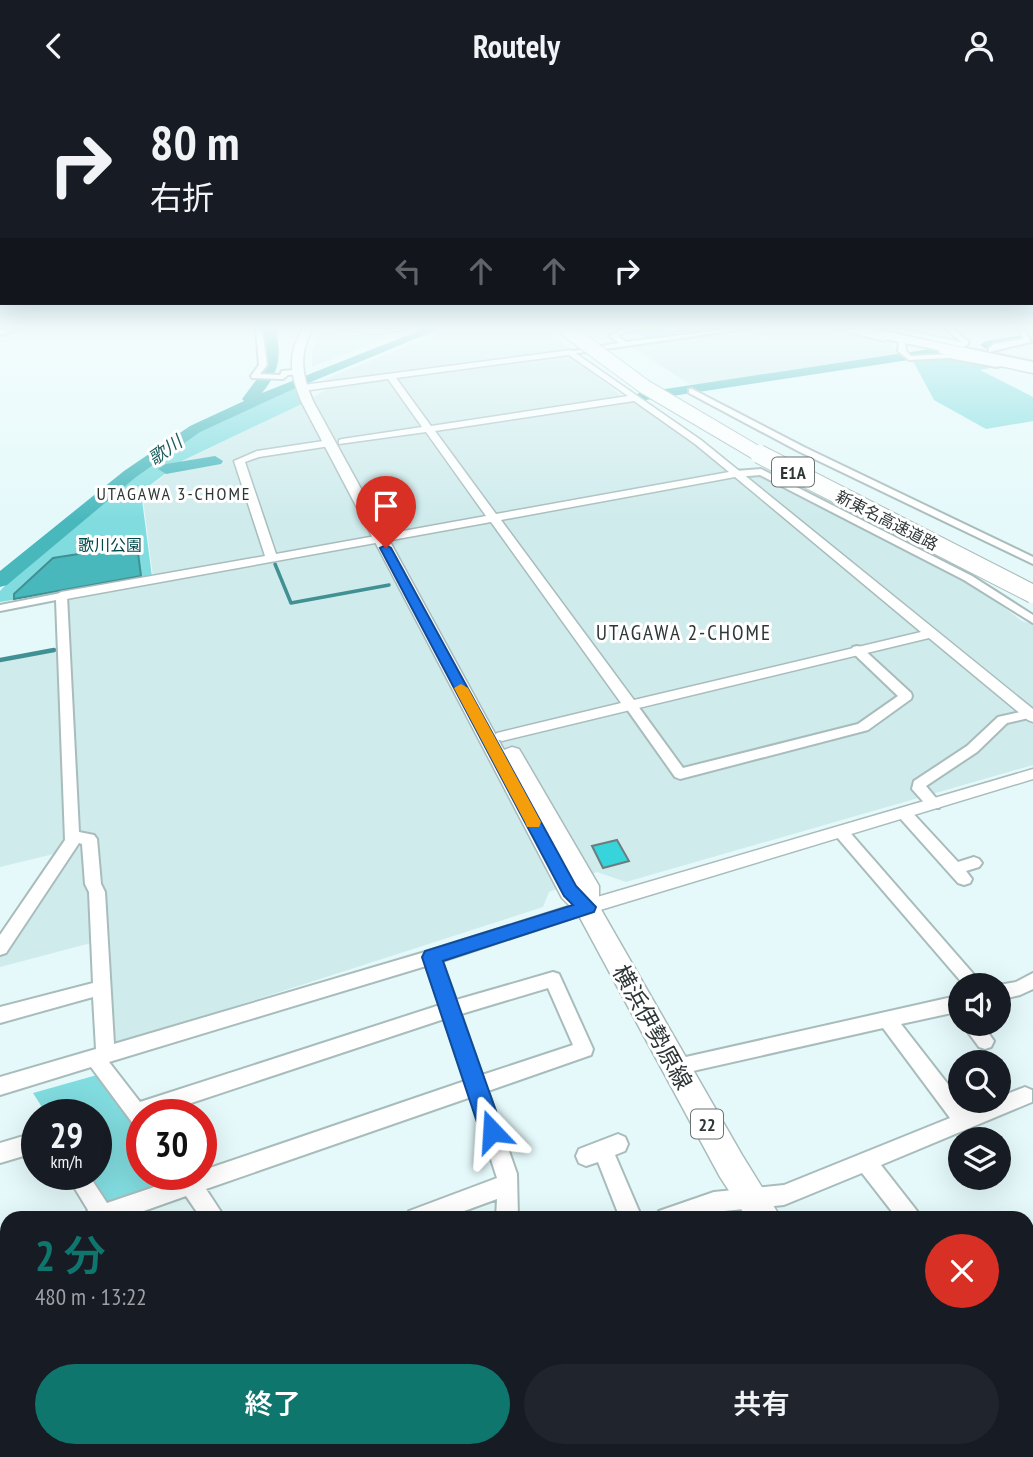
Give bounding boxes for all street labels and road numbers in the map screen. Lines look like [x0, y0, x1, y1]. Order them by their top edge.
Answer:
road number: E1A [772, 457, 814, 487]
street label: 新東名高速道路 [833, 486, 941, 554]
street label: 横浜伊勢原線 [607, 960, 699, 1094]
road number: 22 [691, 1109, 723, 1139]

